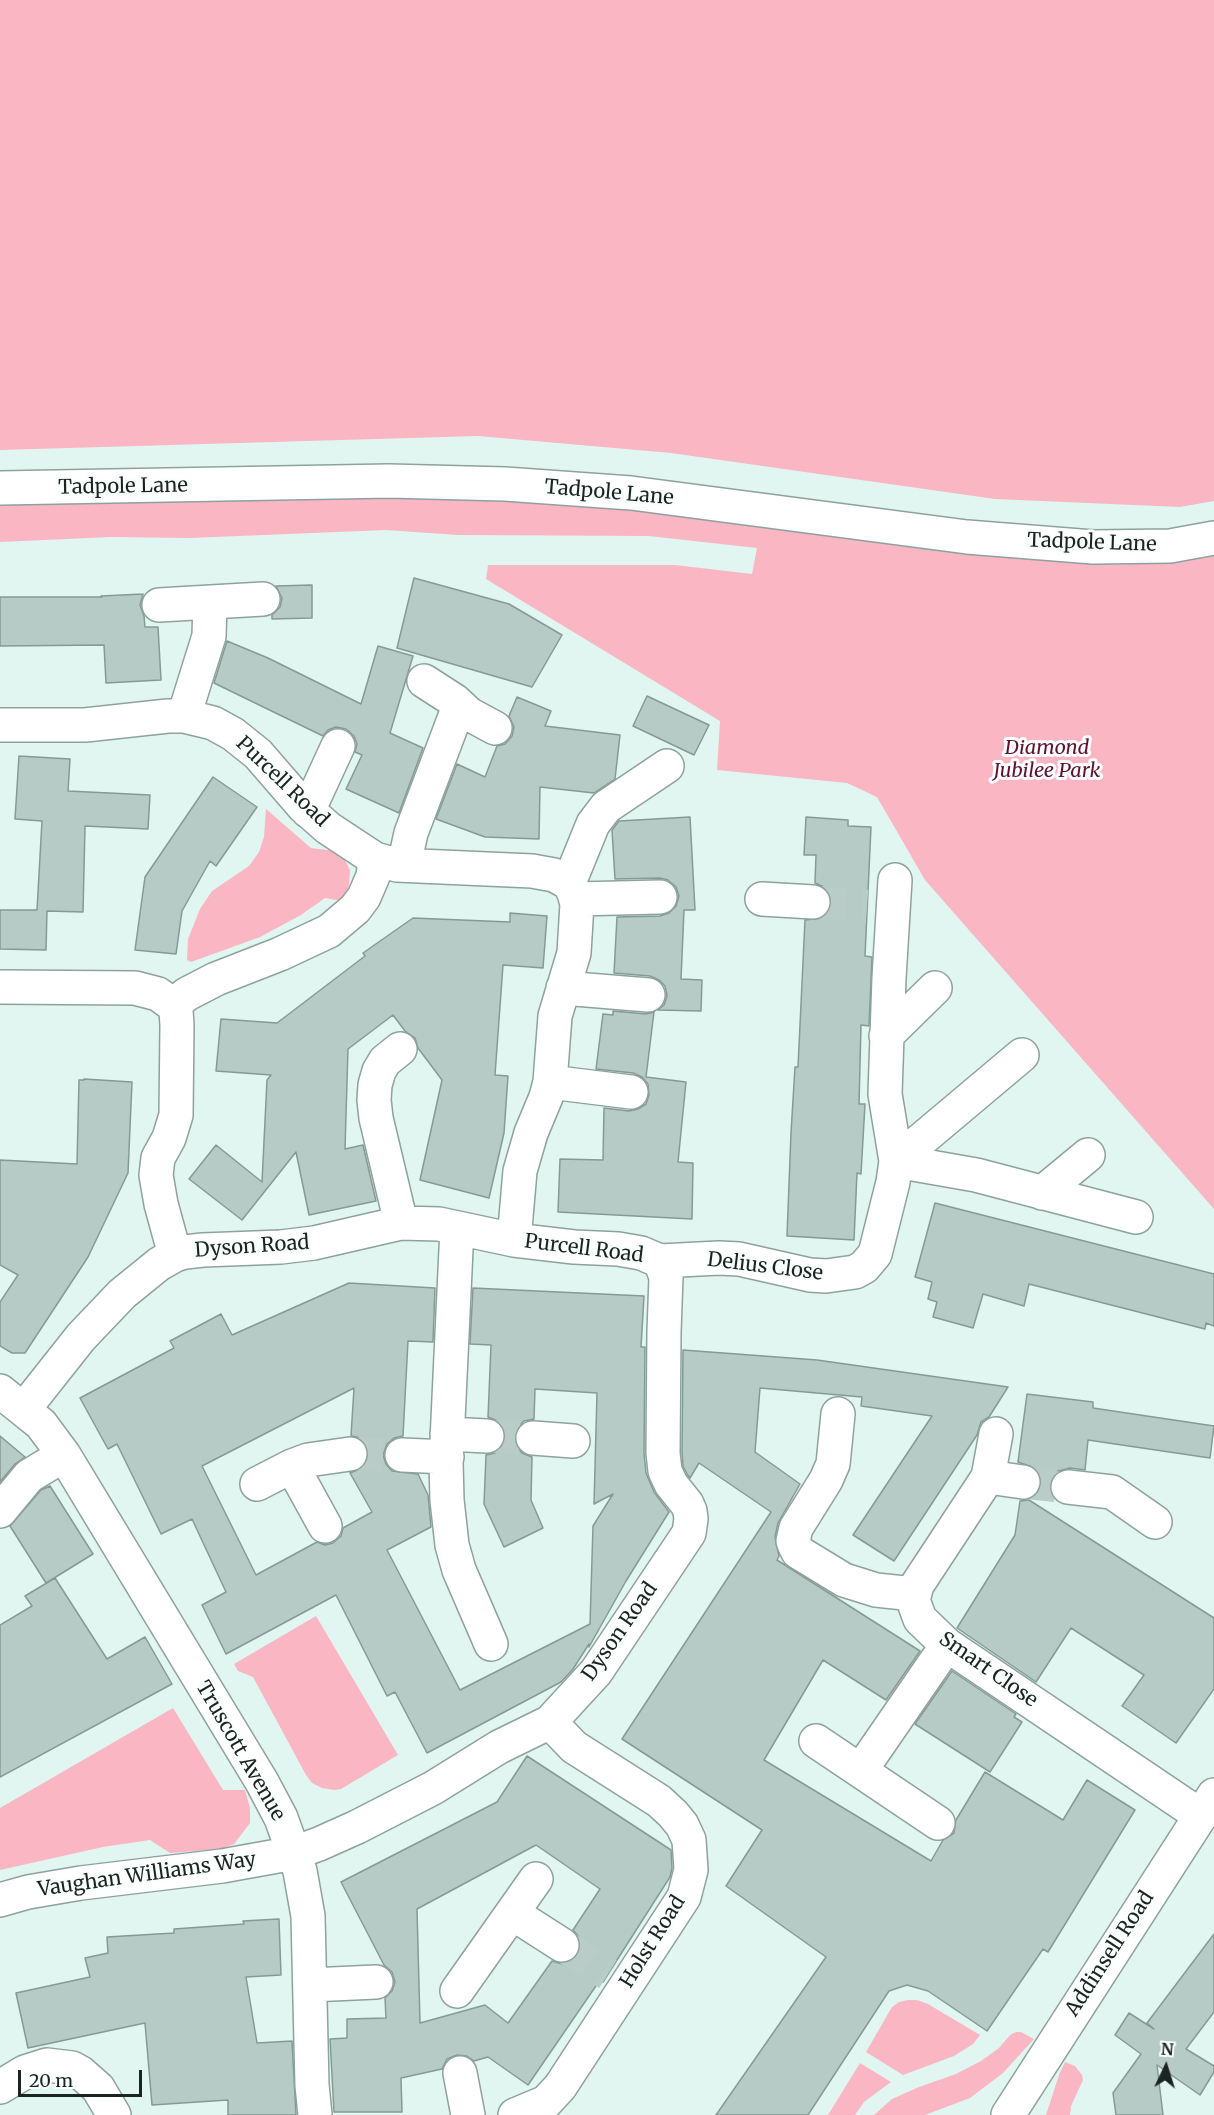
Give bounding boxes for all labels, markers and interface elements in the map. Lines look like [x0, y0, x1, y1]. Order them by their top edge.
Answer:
street label: Tadpole Lane [58, 474, 188, 500]
street label: Tadpole Lane [543, 475, 675, 511]
street label: Tadpole Lane [1027, 529, 1157, 557]
street label: Purcell Road [231, 732, 333, 832]
park label: Diamond Jubilee Park [994, 736, 1100, 783]
street label: Purcell Road [523, 1230, 645, 1268]
street label: Dyson Road [194, 1231, 310, 1263]
street label: Delius Close [706, 1248, 824, 1286]
street label: Dyson Road [577, 1578, 663, 1686]
street label: Smart Close [934, 1627, 1042, 1713]
street label: Truscott Avenue [190, 1677, 290, 1825]
street label: Vaughan Williams Way [36, 1848, 258, 1902]
street label: Addinsell Road [1061, 1887, 1159, 2021]
street label: Holst Road [615, 1891, 691, 1993]
north arrow [1136, 2037, 1196, 2097]
text: N [1160, 2039, 1174, 2059]
scale bar [21, 2058, 146, 2096]
text: 20 m [29, 2069, 73, 2092]

